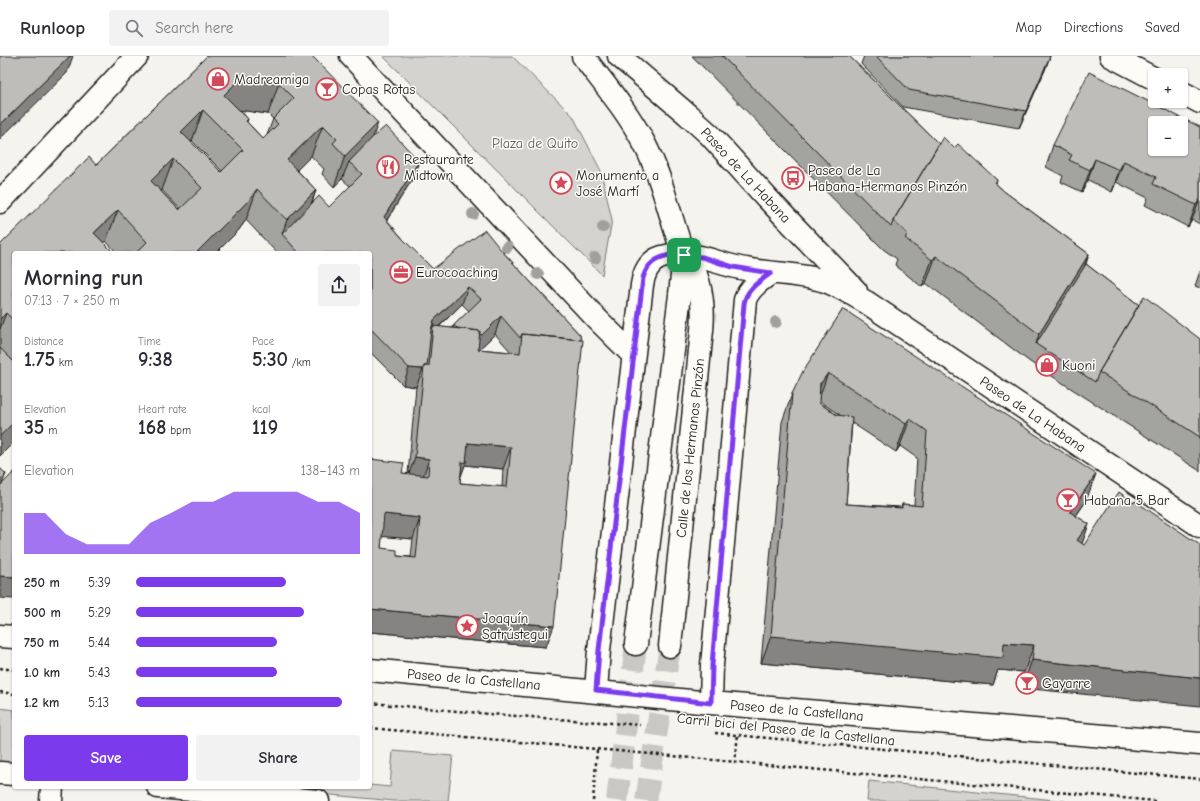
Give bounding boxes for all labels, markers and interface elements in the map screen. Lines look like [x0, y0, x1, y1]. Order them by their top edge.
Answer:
search box [109, 10, 389, 46]
text: Runloop [20, 17, 85, 39]
icon: search [123, 17, 145, 39]
text: Search here [155, 19, 233, 37]
text: Map [1015, 19, 1042, 36]
text: Directions [1064, 19, 1123, 36]
text: Saved [1145, 19, 1180, 36]
shop icon: Madreamiga [205, 66, 231, 92]
map controls [1148, 68, 1188, 156]
button: + [1148, 68, 1188, 108]
place label: Madreamiga [234, 71, 309, 88]
bar icon: Copas Rotas [314, 76, 340, 102]
place label: Copas Rotas [342, 81, 415, 98]
button: − [1148, 116, 1188, 156]
street label: Paseo de La Habana [697, 124, 794, 227]
park label: Plaza de Quito [492, 135, 578, 152]
place label: Restaurante Midtown [404, 151, 474, 184]
restaurant icon: Restaurante Midtown [375, 154, 401, 180]
place label: Paseo de La Habana-Hermanos Pinzón [808, 162, 967, 195]
bus stop icon: Paseo de La Habana-Hermanos Pinzón [780, 165, 806, 191]
place label: Monumento a José Martí [576, 167, 659, 200]
place icon: Monumento a José Martí [548, 170, 574, 196]
pin [667, 238, 701, 272]
icon: arrive [673, 244, 695, 266]
office icon: Eurocoaching [388, 259, 414, 285]
button: share [318, 264, 360, 306]
place label: Eurocoaching [416, 264, 498, 281]
text: Morning run [24, 265, 143, 291]
text: 07:13 · 7 × 250 m [24, 293, 120, 308]
text: Distance [24, 335, 63, 348]
text: Time [138, 335, 161, 348]
text: Pace [252, 335, 274, 348]
text: 1.75 [24, 348, 55, 371]
text: 9:38 [138, 348, 173, 371]
text: 5:30 [252, 348, 288, 371]
shop icon: Kuoni [1034, 352, 1060, 378]
text: km [55, 356, 73, 369]
text: /km [288, 356, 311, 369]
street label: Calle de los Hermanos Pinzón [673, 357, 708, 539]
place label: Kuoni [1062, 357, 1095, 374]
street label: Paseo de La Habana [977, 373, 1089, 456]
text: Elevation [24, 403, 66, 416]
text: Heart rate [138, 403, 187, 416]
text: kcal [252, 403, 270, 416]
text: 35 [24, 416, 44, 439]
text: 168 [138, 416, 167, 439]
text: 119 [252, 416, 278, 439]
text: m [44, 424, 57, 437]
text: bpm [167, 424, 191, 437]
text: Elevation [24, 463, 74, 478]
text: 138–143 m [301, 463, 360, 478]
bar icon: Habana 5 Bar [1055, 487, 1081, 513]
place label: Habana 5 Bar [1084, 492, 1170, 509]
text: 250 m [24, 575, 60, 590]
text: 5:39 [88, 575, 111, 590]
text: 500 m [24, 605, 61, 620]
text: 5:29 [88, 605, 111, 620]
place label: Joaquín Satrústegui [482, 610, 548, 643]
place icon: Joaquín Satrústegui [454, 613, 480, 639]
text: 750 m [24, 635, 59, 650]
text: 5:44 [88, 635, 110, 650]
text: 1.0 km [24, 665, 60, 680]
text: 5:43 [88, 665, 110, 680]
street label: Paseo de la Castellana [406, 665, 541, 694]
bar icon: Gayarre [1014, 670, 1040, 696]
place label: Gayarre [1042, 675, 1090, 692]
text: 1.2 km [24, 695, 59, 710]
text: 5:13 [88, 695, 109, 710]
street label: Paseo de la Castellana [729, 696, 864, 725]
street label: Carril bici del Paseo de la Castellana [676, 710, 896, 749]
button: Save [24, 735, 188, 781]
button: Share [196, 735, 360, 781]

